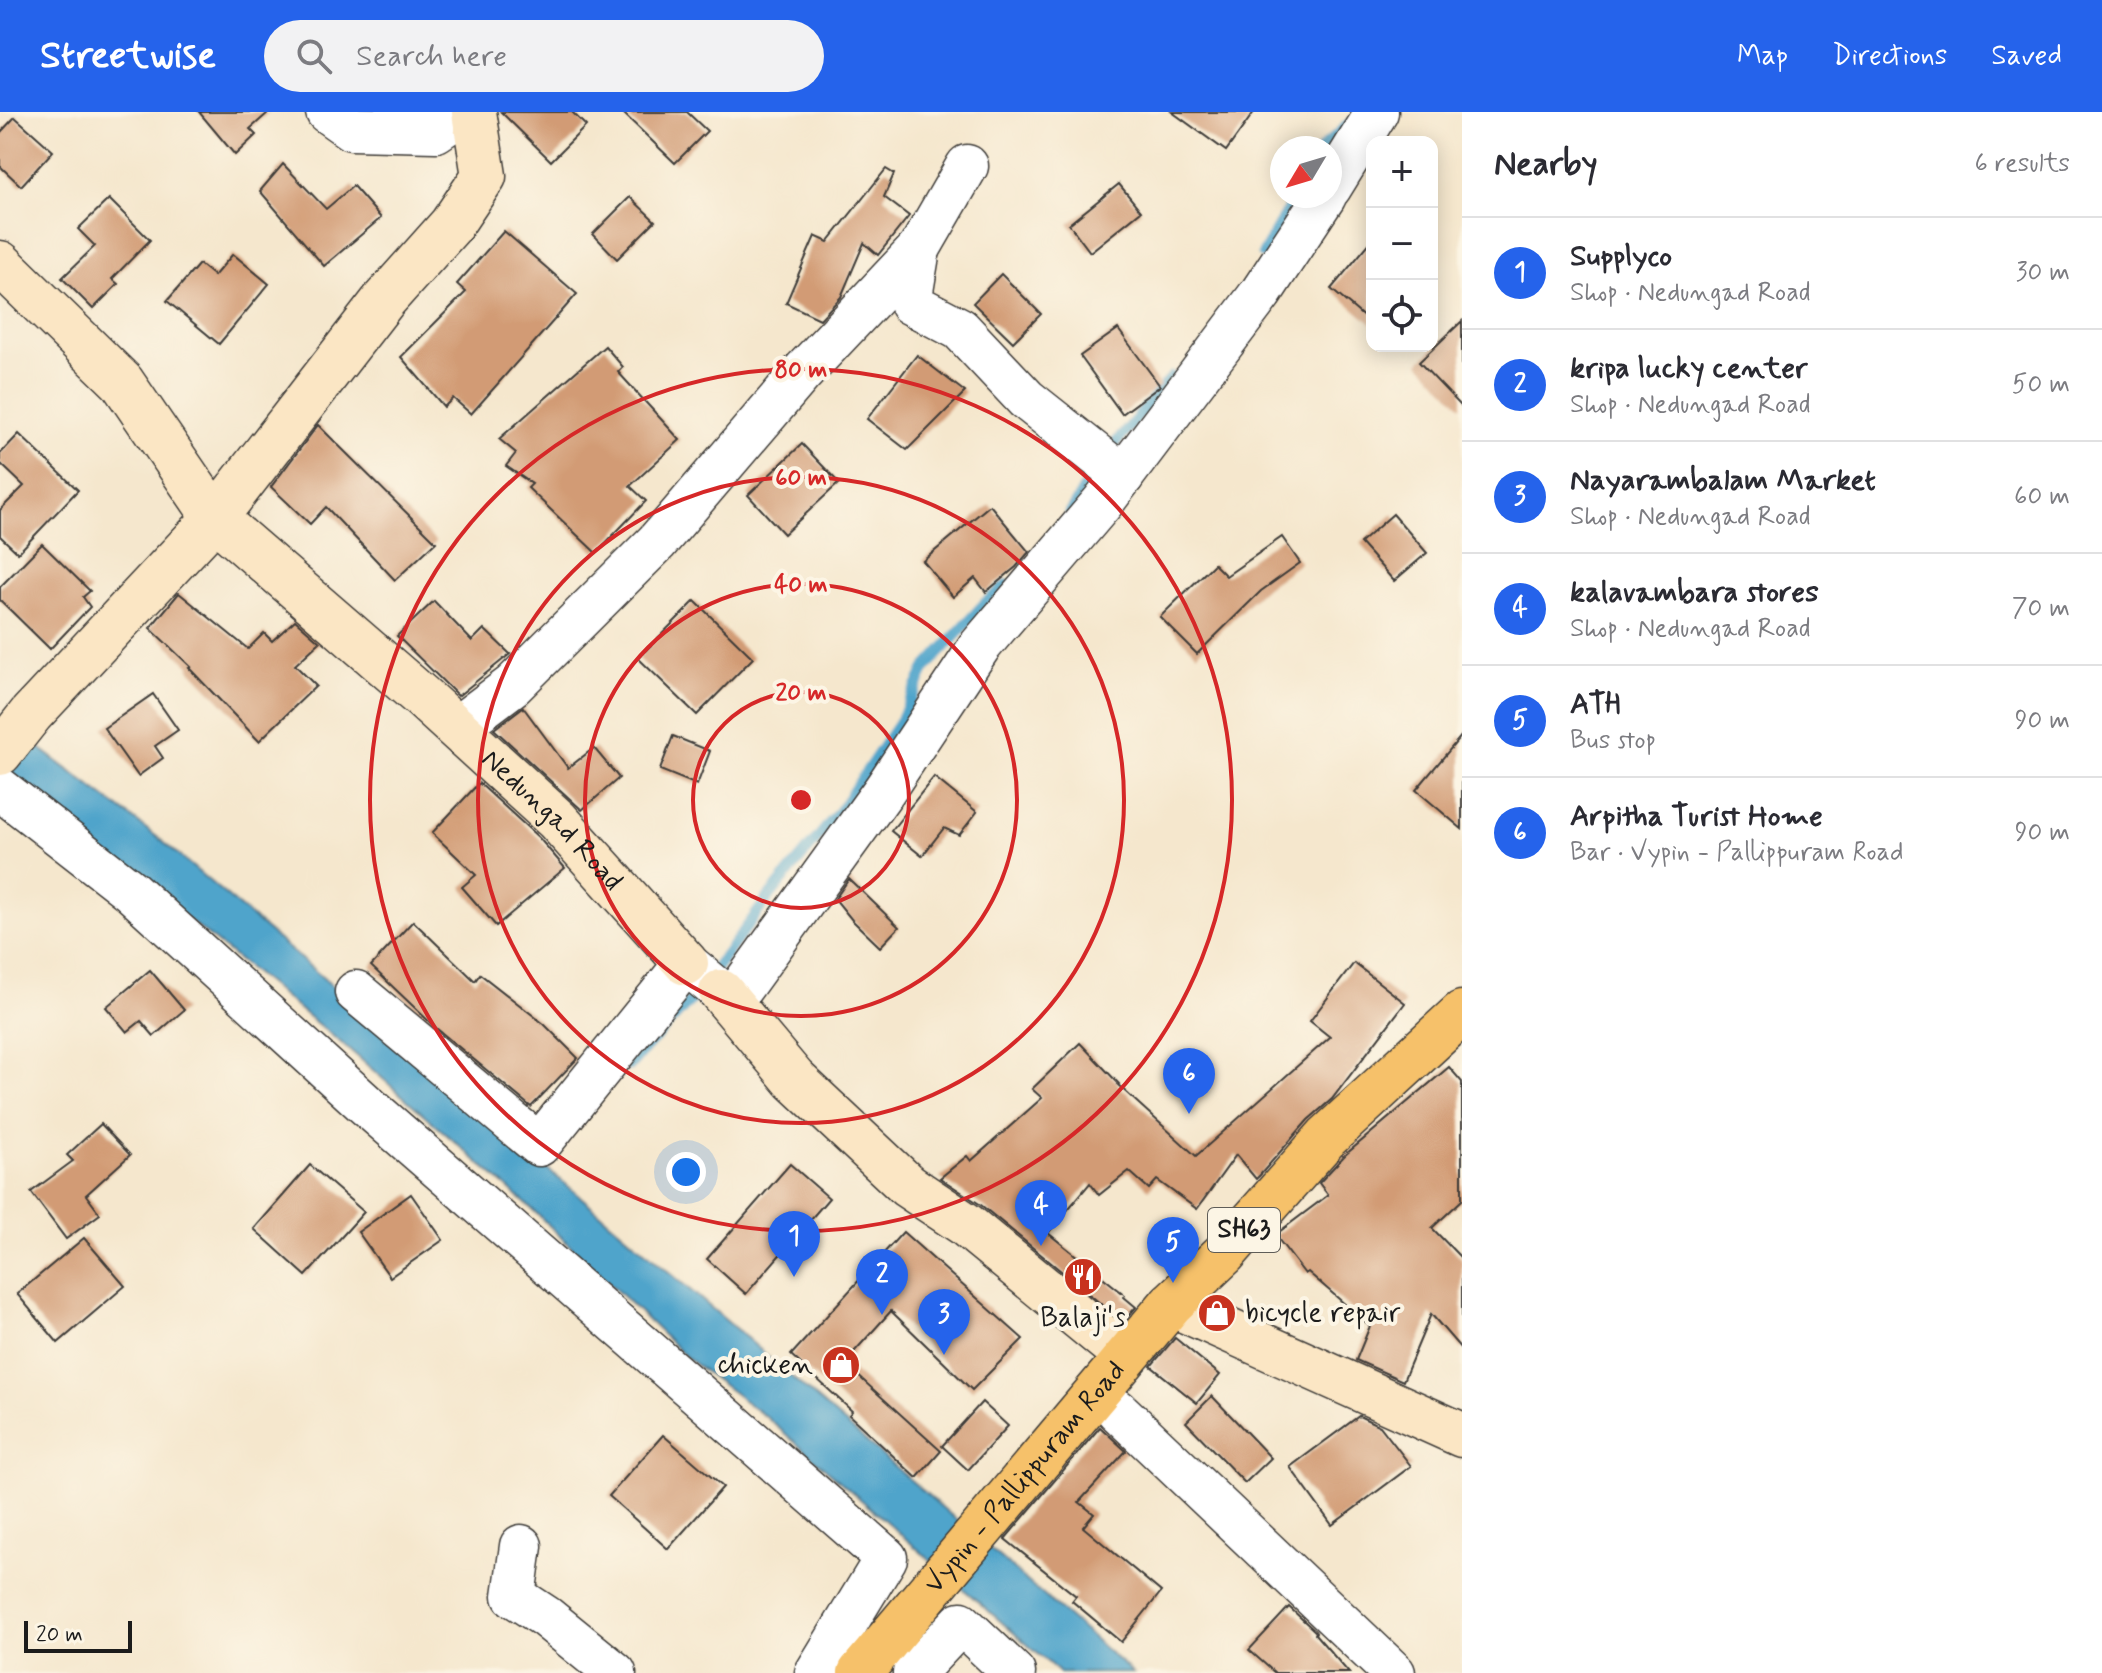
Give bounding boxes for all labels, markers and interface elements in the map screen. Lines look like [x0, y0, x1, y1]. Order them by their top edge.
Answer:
search box [264, 20, 824, 92]
text: Streetwise [40, 32, 216, 81]
icon: search [292, 34, 336, 78]
text: Search here [356, 37, 507, 76]
text: Map [1737, 38, 1788, 75]
text: Directions [1832, 38, 1947, 75]
text: Saved [1991, 38, 2062, 75]
north arrow [1270, 136, 1342, 208]
map controls [1366, 136, 1438, 352]
button: + [1366, 136, 1438, 208]
text: Nearby [1494, 142, 1598, 187]
text: 6 results [1975, 147, 2070, 181]
button: − [1366, 208, 1438, 280]
text: Supplyco [1570, 237, 1672, 276]
text: 1 [1514, 256, 1526, 290]
text: 30 m [2016, 256, 2070, 290]
text: Shop · Nedungad Road [1570, 276, 1811, 310]
button: locate [1366, 280, 1438, 352]
text: kripa lucky center [1570, 349, 1807, 388]
text: 80 m [775, 355, 827, 386]
text: 2 [1514, 368, 1526, 402]
text: 50 m [2012, 368, 2070, 402]
text: Shop · Nedungad Road [1570, 388, 1811, 422]
text: Nayarambalam Market [1570, 461, 1876, 500]
text: 60 m [775, 463, 827, 494]
text: 3 [1514, 480, 1526, 514]
text: 60 m [2014, 480, 2070, 514]
text: Shop · Nedungad Road [1570, 500, 1811, 534]
text: 40 m [774, 570, 828, 601]
text: kalavambara stores [1570, 573, 1819, 612]
text: 4 [1512, 592, 1528, 626]
text: 70 m [2012, 592, 2070, 626]
text: Shop · Nedungad Road [1570, 612, 1811, 646]
text: 20 m [775, 678, 827, 709]
text: ATH [1570, 685, 1621, 724]
text: 5 [1512, 704, 1528, 738]
text: 90 m [2015, 704, 2070, 738]
text: Bus stop [1570, 724, 1656, 758]
street label: Nedungad Road [473, 741, 631, 899]
centre of rings [787, 786, 815, 814]
text: Arpitha Turist Home [1570, 797, 1823, 836]
text: 6 [1513, 816, 1527, 850]
text: 90 m [2015, 816, 2070, 850]
text: Bar · Vypin - Pallippuram Road [1570, 836, 1903, 870]
pin: 6 [1163, 1048, 1215, 1114]
your location [666, 1152, 706, 1192]
pin: 4 [1015, 1180, 1067, 1246]
road number: SH63 [1208, 1208, 1280, 1252]
pin: 1 [768, 1211, 820, 1277]
pin: 5 [1147, 1217, 1199, 1283]
pin: 2 [856, 1249, 908, 1315]
restaurant icon: Balaji's [1062, 1256, 1104, 1298]
pin: 3 [918, 1289, 970, 1355]
shop icon: bicycle repair [1196, 1292, 1238, 1334]
place label: bicycle repair [1245, 1295, 1401, 1332]
place label: Balaji's [1040, 1300, 1126, 1337]
shop icon: chicken [820, 1344, 862, 1386]
place label: chicken [717, 1347, 813, 1384]
street label: Vypin - Pallippuram Road [916, 1353, 1134, 1602]
scale bar [24, 1617, 132, 1653]
text: 20 m [36, 1621, 83, 1649]

